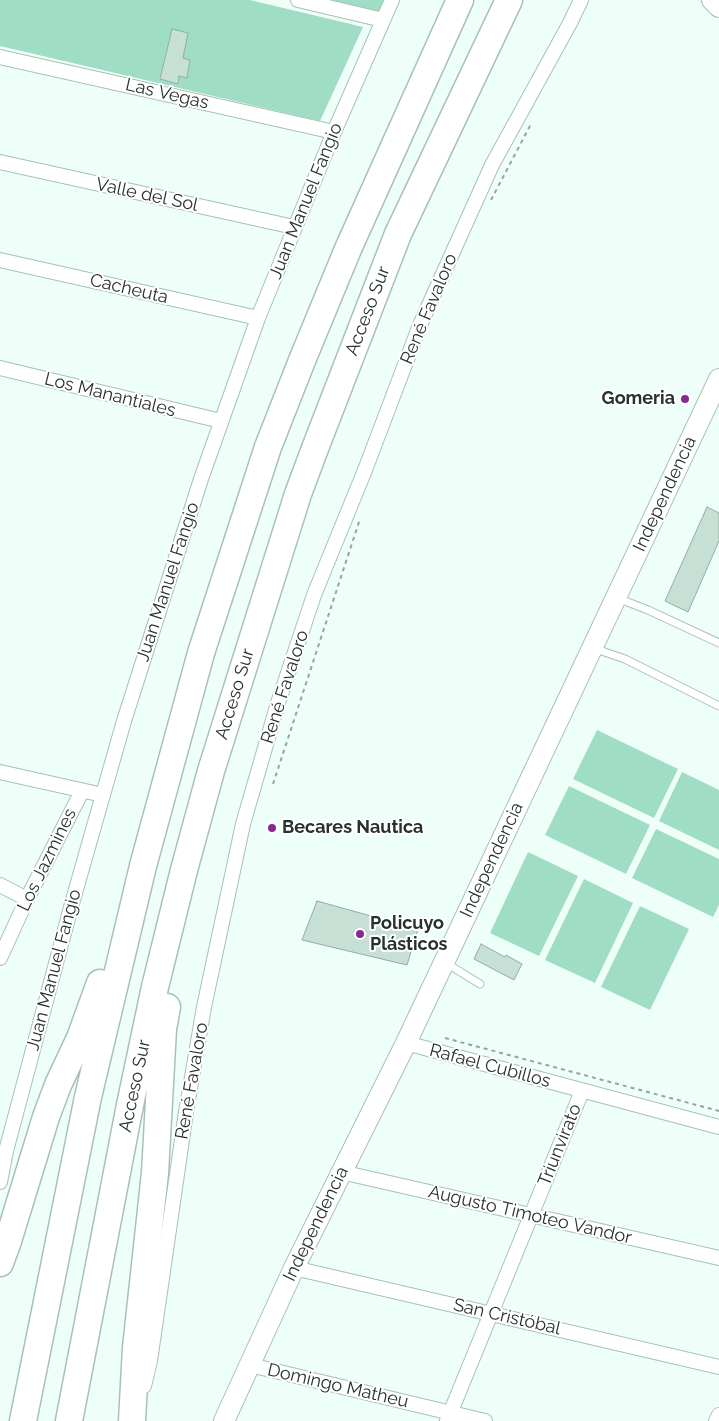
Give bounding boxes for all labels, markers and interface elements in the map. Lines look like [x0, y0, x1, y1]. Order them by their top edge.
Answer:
street label: Las Vegas [123, 74, 211, 114]
street label: Juan Manuel Fangio [265, 120, 347, 282]
street label: Valle del Sol [94, 174, 200, 216]
street label: René Favaloro [396, 250, 462, 368]
street label: Acceso Sur [341, 263, 395, 359]
street label: Cacheuta [88, 270, 170, 308]
street label: Los Manantiales [42, 368, 178, 422]
place label: Gomeria [602, 388, 675, 410]
marker: Gomeria [679, 393, 691, 405]
street label: Independencia [629, 433, 701, 555]
street label: Juan Manuel Fangio [132, 500, 204, 664]
street label: René Favaloro [256, 627, 314, 747]
street label: Acceso Sur [211, 646, 259, 742]
street label: Independencia [456, 799, 528, 921]
street label: Los Jazmines [13, 805, 81, 915]
place label: Becares Nautica [282, 817, 423, 839]
marker: Becares Nautica [266, 822, 278, 834]
street label: Juan Manuel Fangio [22, 887, 86, 1053]
place label: Policuyo Plásticos [370, 913, 447, 956]
marker: Policuyo Plásticos [354, 928, 366, 940]
street label: René Favaloro [171, 1021, 213, 1141]
street label: Acceso Sur [115, 1038, 155, 1134]
street label: Rafael Cubillos [427, 1039, 553, 1093]
street label: Triunvirato [534, 1101, 586, 1189]
street label: Independencia [279, 1163, 353, 1285]
street label: Augusto Timoteo Vandor [426, 1181, 634, 1249]
street label: San Cristóbal [451, 1294, 563, 1340]
street label: Domingo Matheu [265, 1359, 411, 1413]

